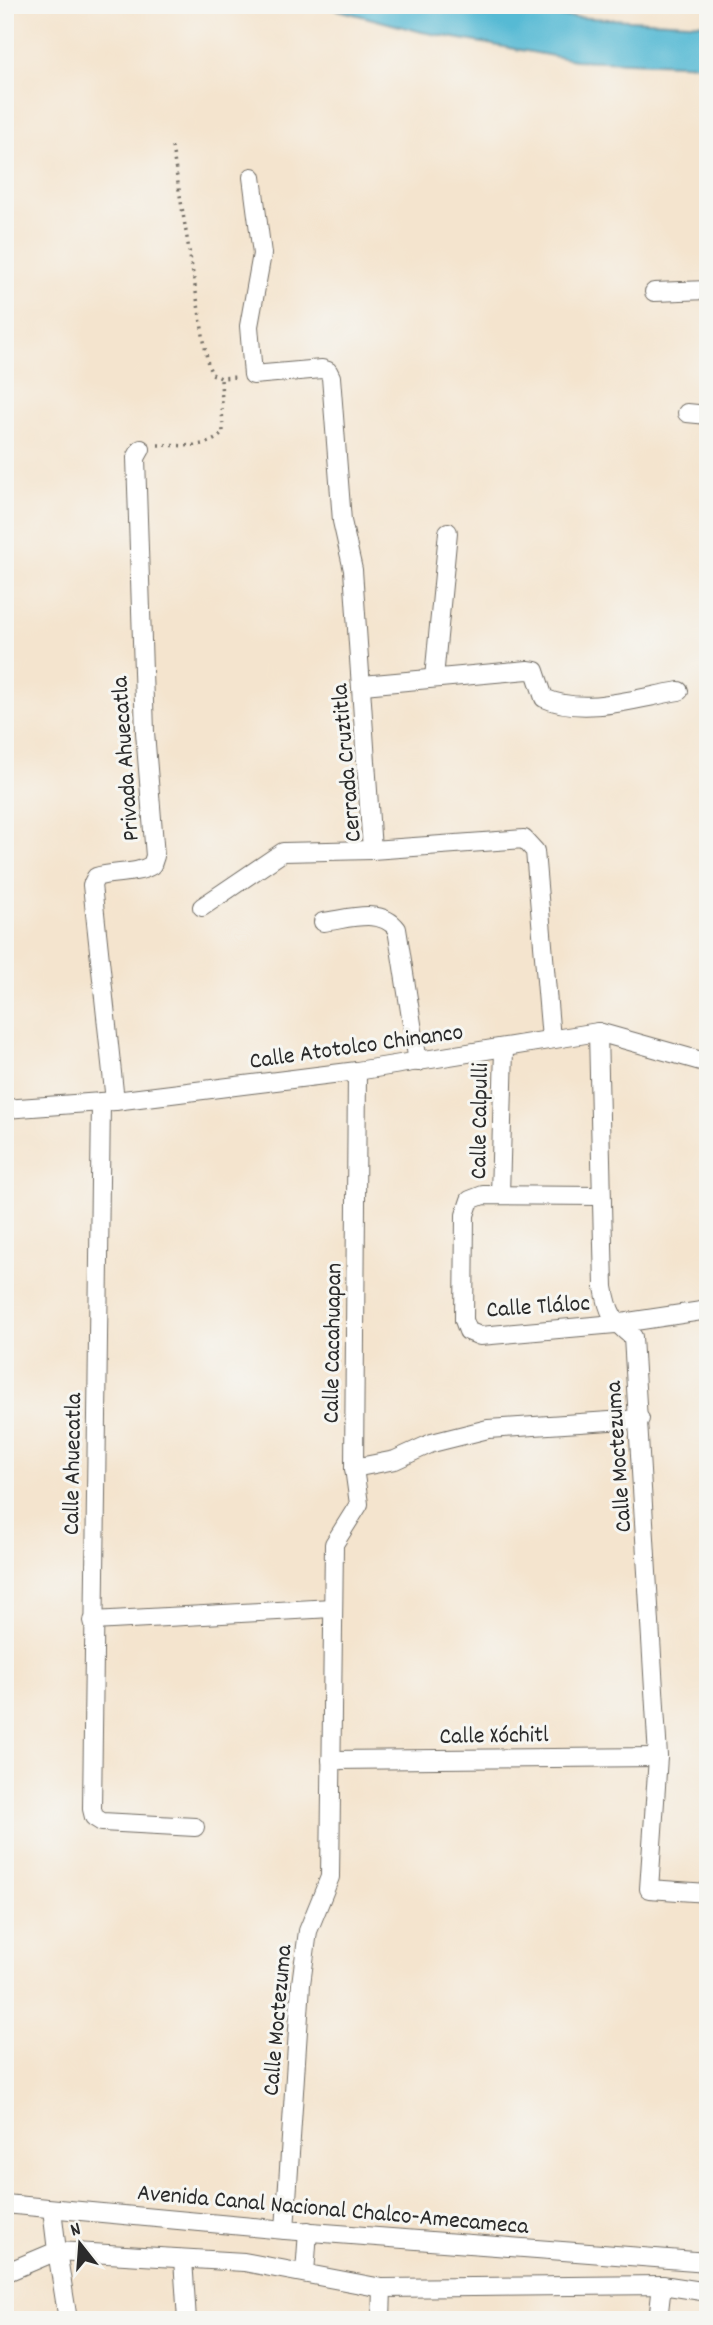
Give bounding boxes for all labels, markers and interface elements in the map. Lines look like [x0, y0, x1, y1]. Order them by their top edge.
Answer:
street label: Privada Ahuecatla [104, 674, 150, 842]
street label: Cerrada Cruztitla [324, 681, 372, 843]
street label: Calle Atotolco Chinanco [247, 1016, 465, 1080]
street label: Calle Calpulli [463, 1062, 499, 1180]
street label: Calle Cacahuapan [316, 1262, 352, 1424]
street label: Calle Tláloc [485, 1287, 591, 1329]
street label: Calle Moctezuma [598, 1379, 642, 1534]
street label: Calle Ahuecatla [56, 1392, 92, 1536]
street label: Calle Xóchitl [439, 1719, 549, 1755]
street label: Calle Moctezuma [255, 1943, 303, 2097]
street label: Avenida Canal Nacional Chalco-Amecameca [136, 2177, 530, 2245]
north arrow [46, 2210, 116, 2280]
text: N [68, 2217, 84, 2245]

